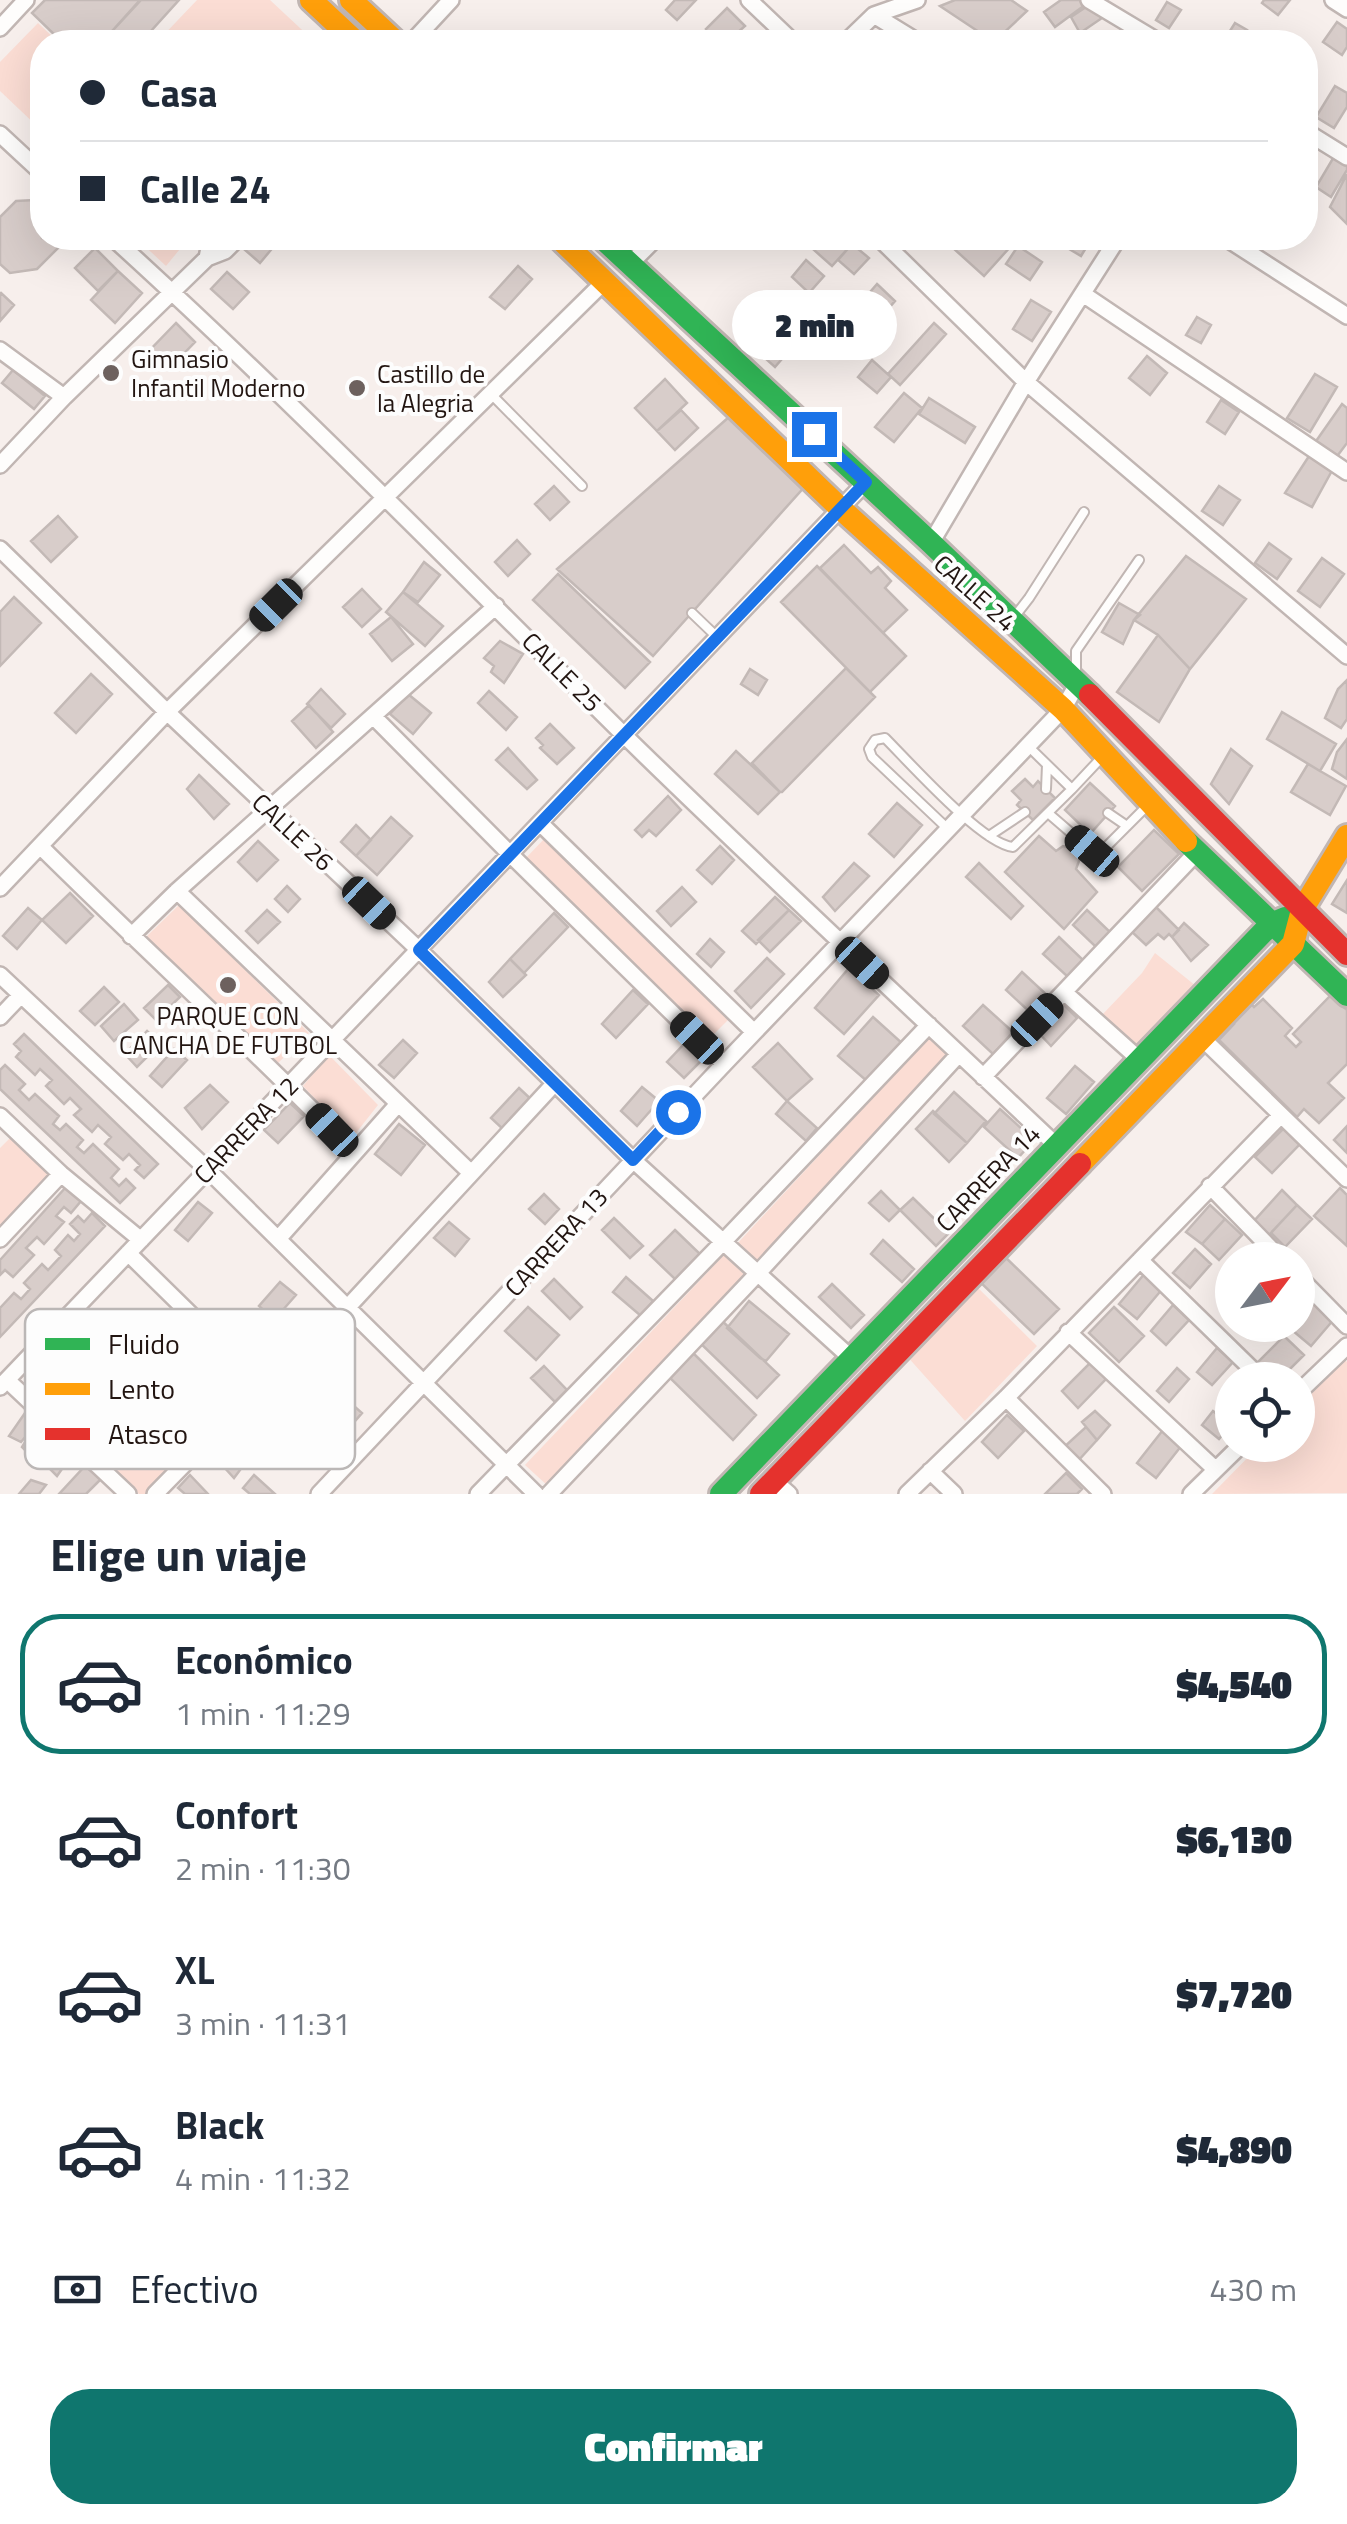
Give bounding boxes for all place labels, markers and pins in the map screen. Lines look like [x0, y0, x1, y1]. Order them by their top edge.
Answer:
place label: Gimnasio Infantil Moderno [131, 340, 305, 407]
place label: Castillo de la Alegria [377, 355, 485, 422]
marker: Gimnasio Infantil Moderno [100, 362, 122, 384]
marker: Castillo de la Alegria [346, 377, 368, 399]
marker: PARQUE CON CANCHA DE FUTBOL [217, 974, 239, 996]
place label: PARQUE CON CANCHA DE FUTBOL [119, 997, 337, 1064]

